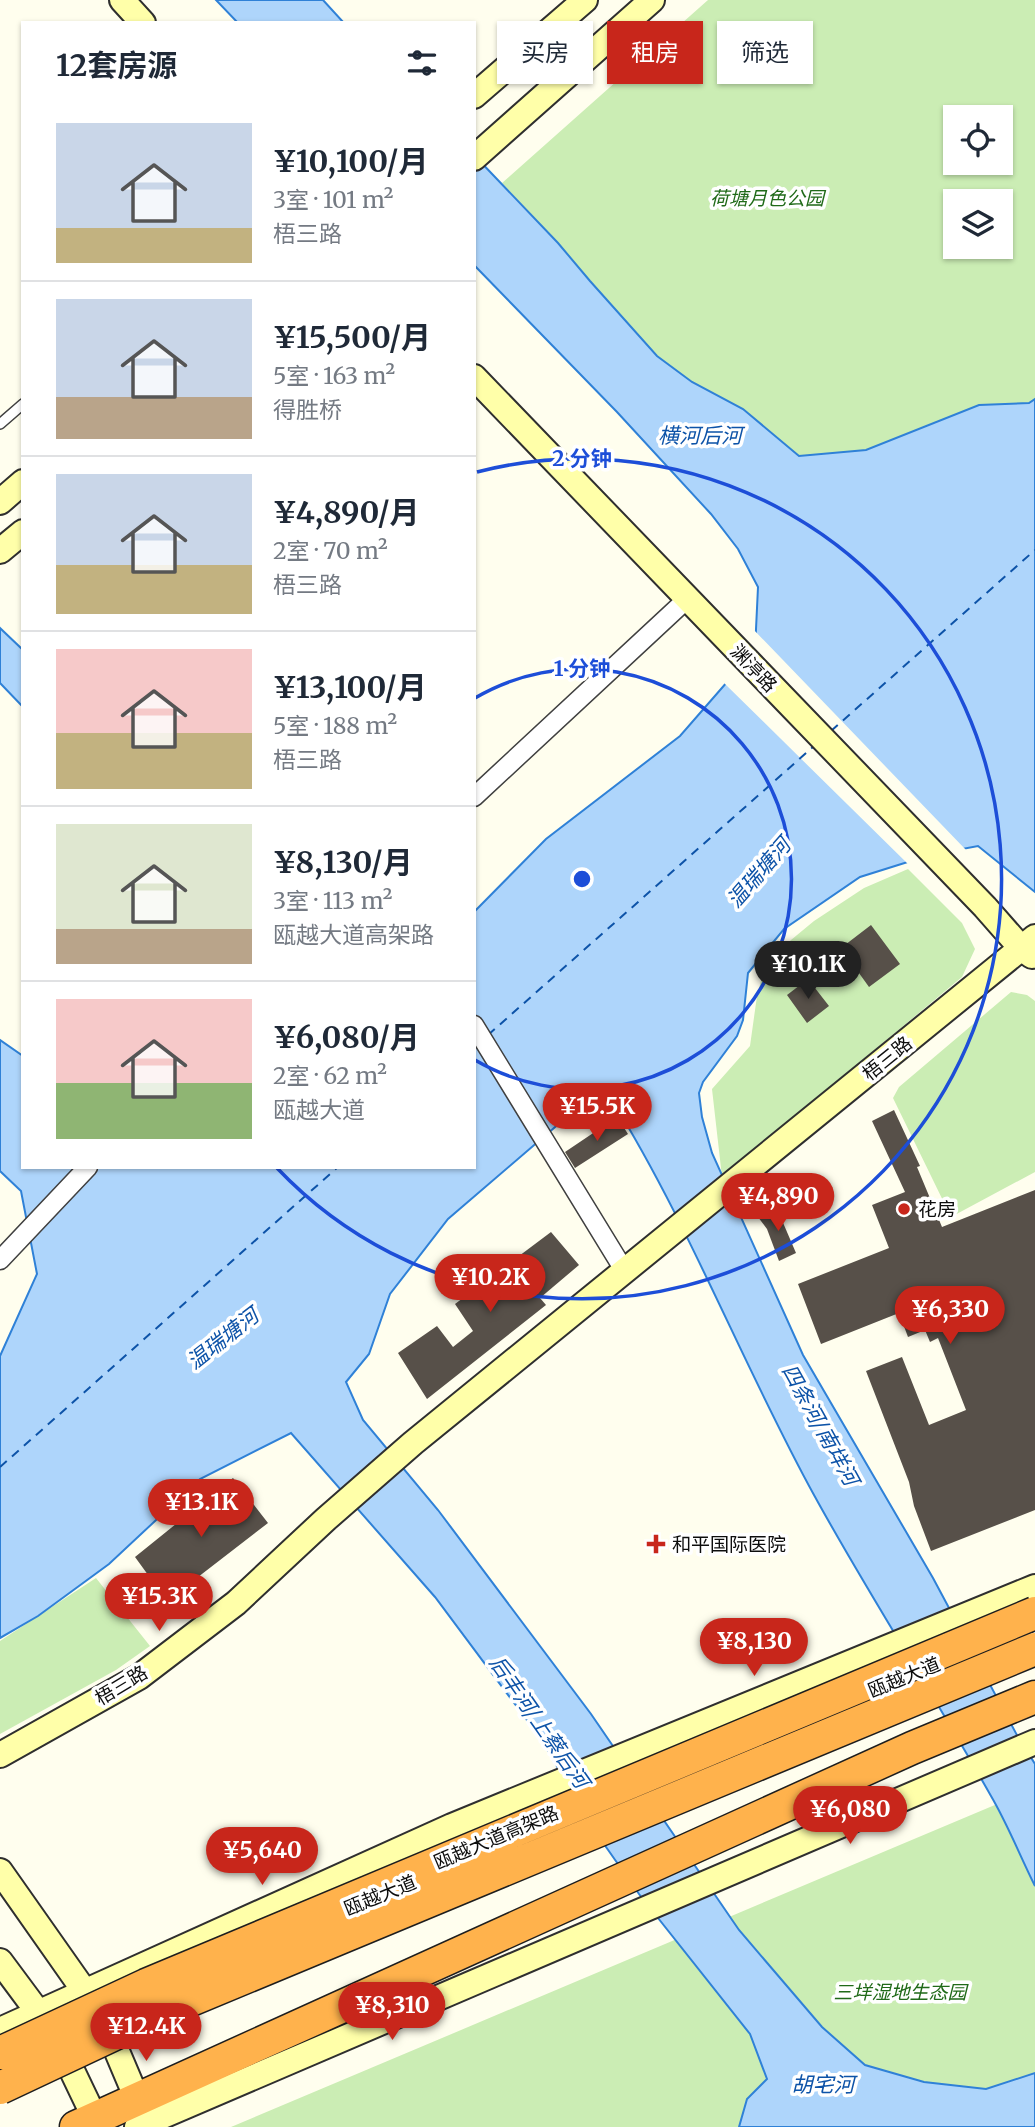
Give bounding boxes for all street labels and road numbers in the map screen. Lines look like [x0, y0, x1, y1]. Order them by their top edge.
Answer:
street label: 渊渟路 [726, 639, 782, 697]
street label: 梧三路 [857, 1031, 917, 1085]
street label: 瓯越大道 [864, 1652, 944, 1702]
street label: 梧三路 [90, 1660, 152, 1710]
street label: 瓯越大道高架路 [430, 1800, 562, 1874]
street label: 瓯越大道 [340, 1870, 420, 1920]

